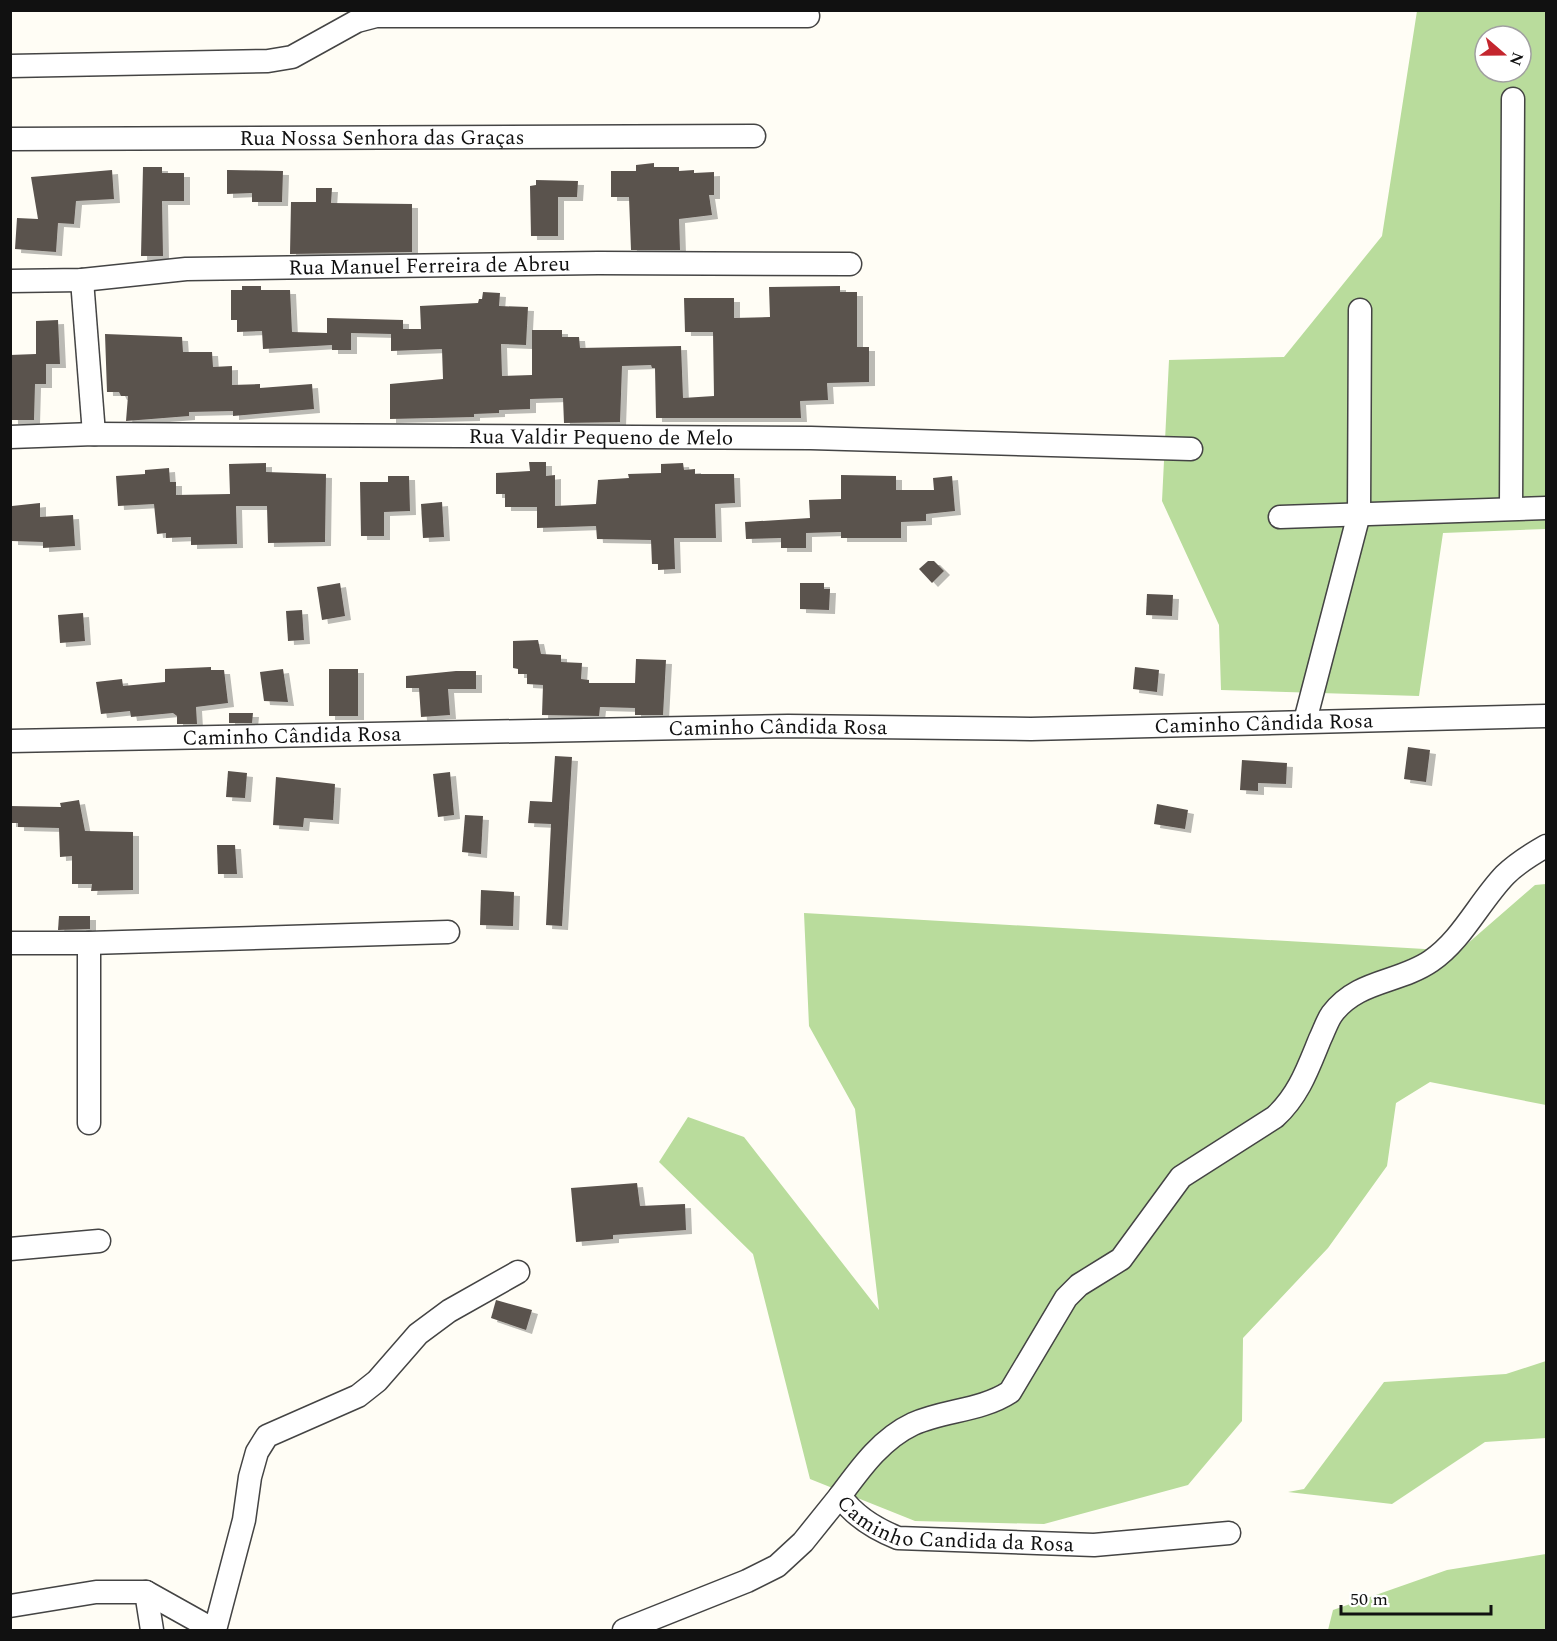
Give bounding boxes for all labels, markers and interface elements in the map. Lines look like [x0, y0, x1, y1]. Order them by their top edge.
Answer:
north arrow [1473, 24, 1533, 84]
text: N [1503, 49, 1530, 69]
street label: Rua Nossa Senhora das Graças [239, 122, 525, 155]
street label: Rua Manuel Ferreira de Abreu [288, 248, 571, 285]
street label: Rua Valdir Pequeno de Melo [469, 421, 733, 455]
street label: Caminho Cândida Rosa [1154, 705, 1374, 743]
street label: Caminho Cândida Rosa [668, 711, 888, 745]
street label: Caminho Cândida Rosa [182, 718, 403, 755]
street label: Caminho Candida da Rosa [828, 1488, 1075, 1561]
scale bar [1341, 1578, 1491, 1616]
text: 50 m [1350, 1586, 1388, 1613]

